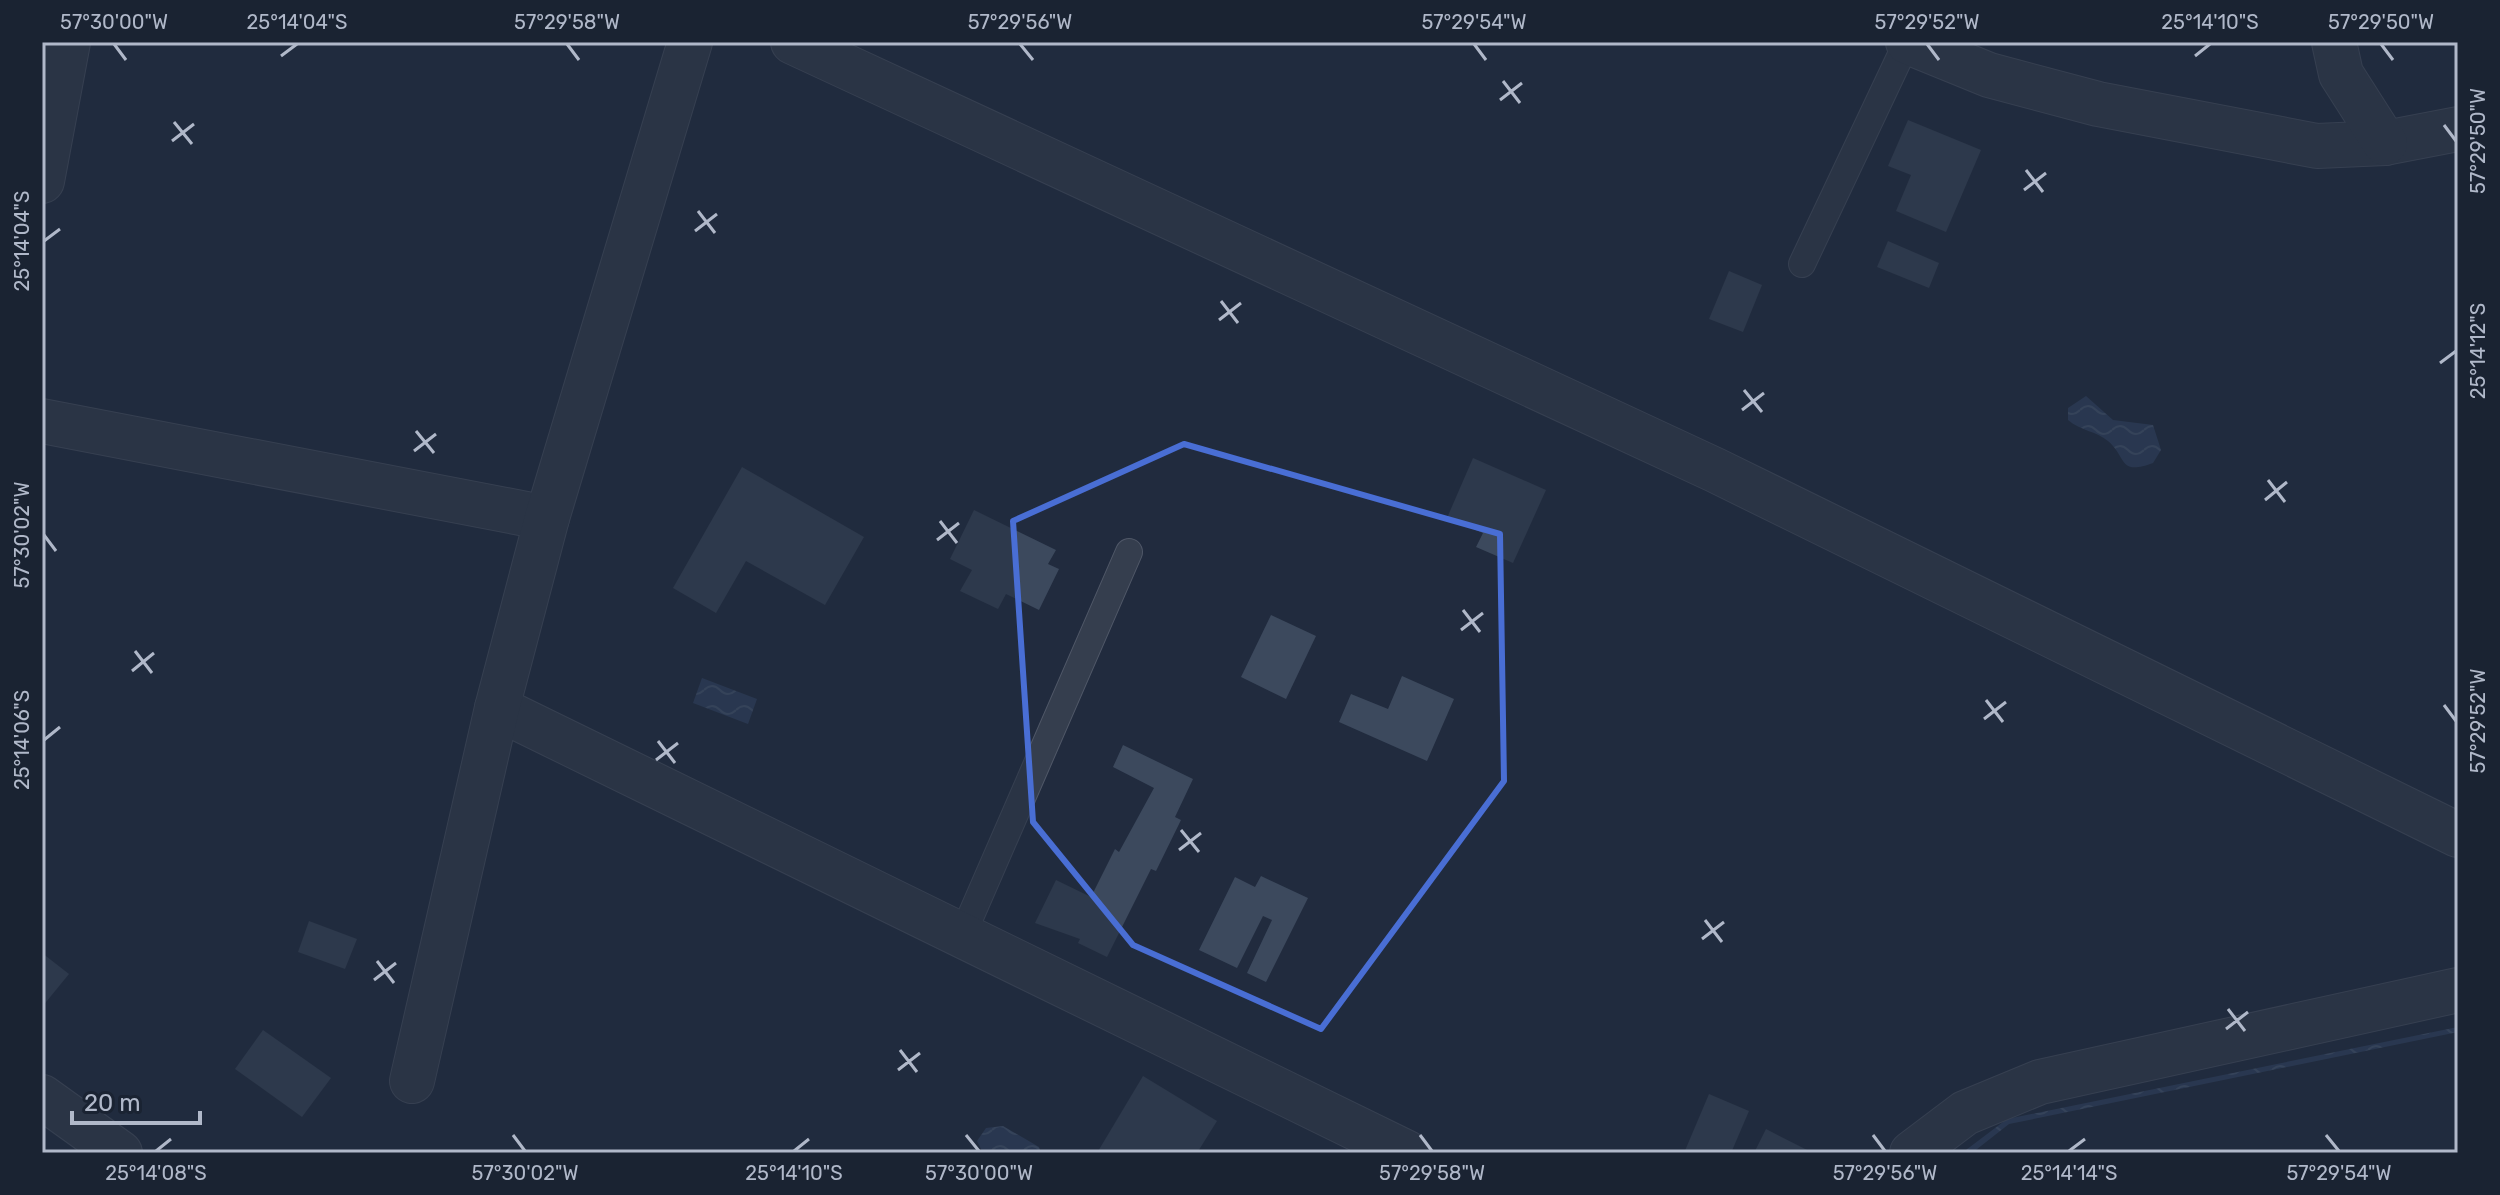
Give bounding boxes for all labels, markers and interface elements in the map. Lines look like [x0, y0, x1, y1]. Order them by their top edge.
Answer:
text: 57°30'00"W [60, 10, 168, 34]
text: 25°14'04"S [247, 10, 347, 34]
text: 57°29'58"W [514, 10, 620, 34]
text: 57°29'56"W [968, 10, 1072, 34]
text: 57°29'54"W [1421, 10, 1527, 34]
text: 57°29'52"W [1875, 10, 1979, 34]
text: 25°14'10"S [2161, 10, 2259, 34]
text: 57°29'50"W [2328, 10, 2434, 34]
text: 57°29'50"W [2466, 88, 2490, 194]
text: 25°14'04"S [10, 191, 34, 291]
text: 25°14'12"S [2466, 303, 2490, 399]
text: 57°30'02"W [10, 482, 34, 588]
text: 57°29'52"W [2466, 669, 2490, 773]
text: 25°14'06"S [10, 690, 34, 790]
scale bar [72, 1075, 200, 1125]
text: 20 m [84, 1089, 141, 1117]
text: 25°14'08"S [105, 1161, 207, 1185]
text: 57°30'02"W [472, 1161, 578, 1185]
text: 25°14'10"S [745, 1161, 843, 1185]
text: 57°30'00"W [925, 1161, 1033, 1185]
text: 57°29'58"W [1379, 1161, 1485, 1185]
text: 57°29'56"W [1833, 1161, 1937, 1185]
text: 25°14'14"S [2021, 1161, 2117, 1185]
text: 57°29'54"W [2286, 1161, 2392, 1185]

